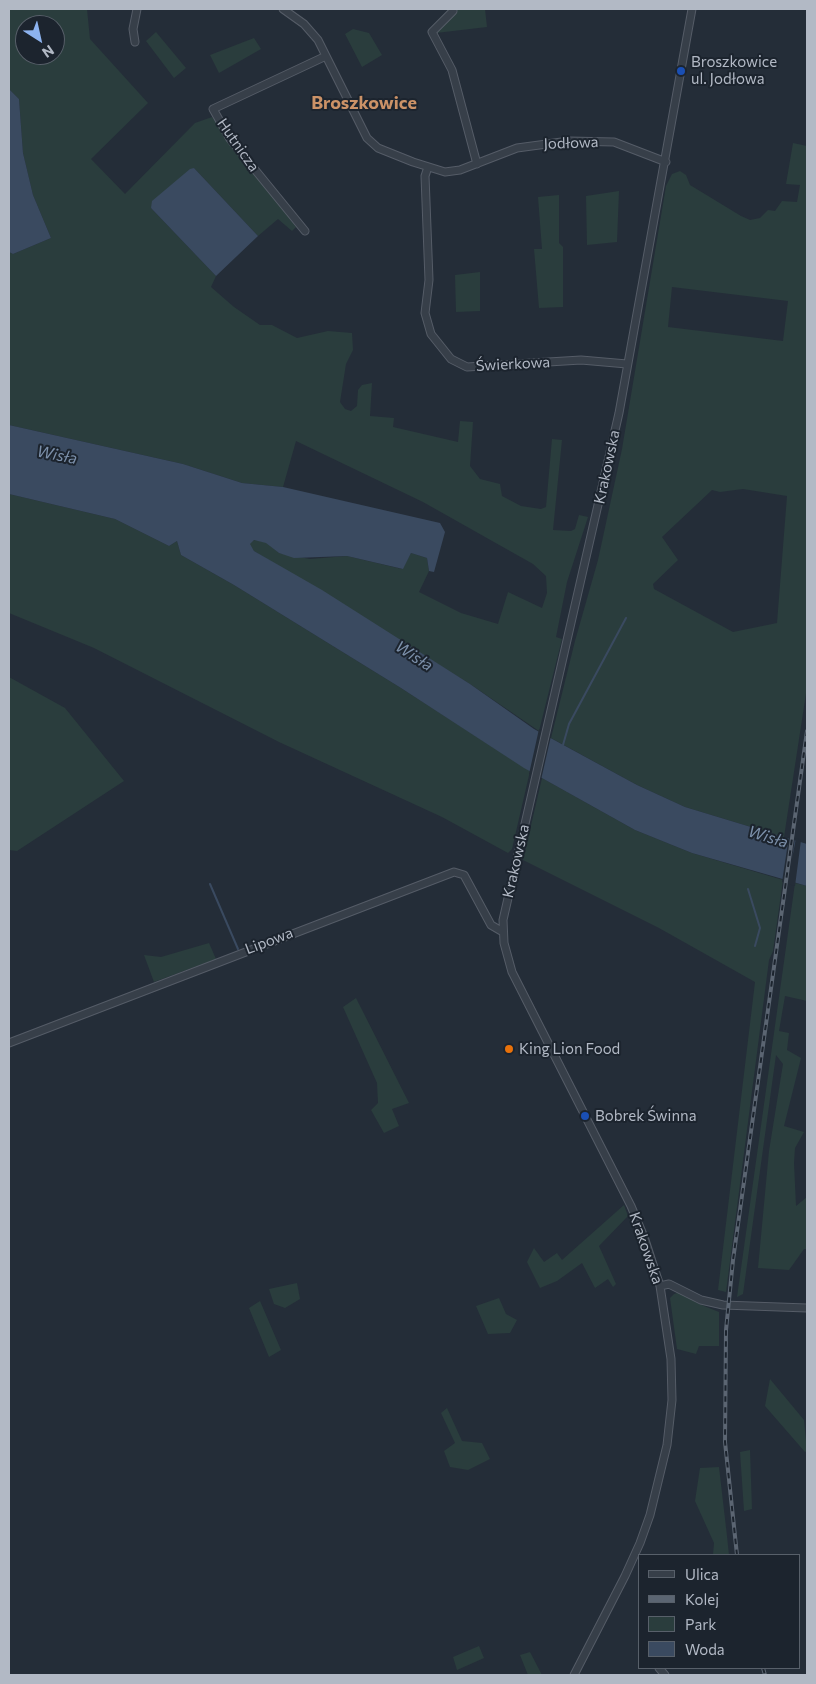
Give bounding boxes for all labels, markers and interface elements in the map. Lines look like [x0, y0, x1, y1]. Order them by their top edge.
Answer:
north arrow [15, 15, 65, 65]
text: N [39, 42, 57, 62]
place label: Broszkowice ul. Jodłowa [691, 53, 777, 88]
marker: Broszkowice ul. Jodłowa [675, 65, 687, 77]
district label: Broszkowice [311, 92, 417, 114]
street label: Hutnicza [213, 115, 263, 175]
street label: Jodłowa [543, 133, 599, 153]
street label: Świerkowa [475, 353, 551, 375]
street label: Krakowska [590, 428, 624, 506]
water label: Wisła [35, 442, 79, 468]
water label: Wisła [392, 637, 436, 675]
street label: Krakowska [499, 822, 533, 900]
water label: Wisła [746, 822, 790, 852]
street label: Lipowa [243, 924, 295, 958]
place label: King Lion Food [519, 1040, 620, 1058]
marker: King Lion Food [503, 1043, 515, 1055]
place label: Bobrek Świnna [595, 1107, 697, 1125]
marker: Bobrek Świnna [579, 1110, 591, 1122]
street label: Krakowska [625, 1210, 667, 1286]
legend [638, 1554, 801, 1669]
text: Ulica [685, 1565, 719, 1583]
text: Kolej [685, 1590, 719, 1608]
text: Park [685, 1615, 716, 1633]
text: Woda [685, 1640, 725, 1658]

